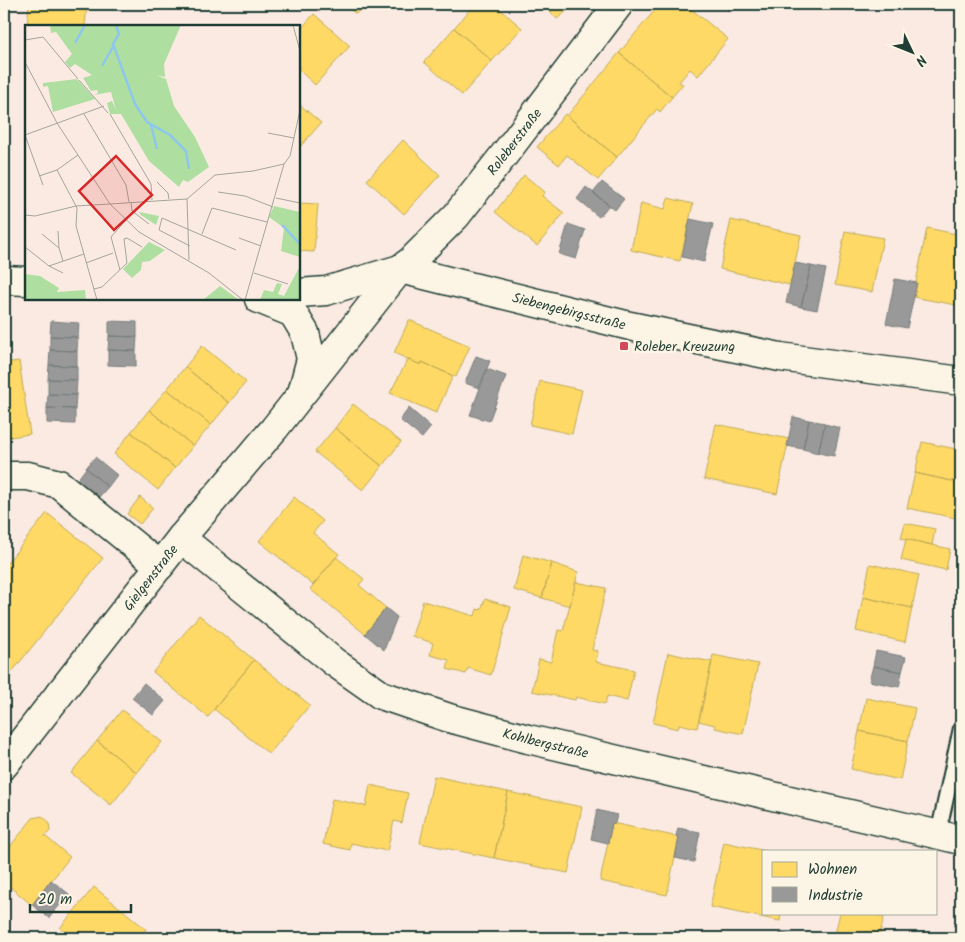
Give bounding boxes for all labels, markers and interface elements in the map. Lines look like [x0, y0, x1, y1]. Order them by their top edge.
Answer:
inset map [25, 25, 300, 300]
north arrow [888, 28, 938, 78]
text: N [910, 49, 932, 71]
street label: Roleberstraße [482, 103, 548, 180]
street label: Siebengebirgsstraße [510, 287, 629, 337]
place label: Roleber Kreuzung [634, 336, 735, 358]
marker: Roleber Kreuzung [618, 340, 630, 352]
street label: Gielgenstraße [118, 539, 185, 616]
street label: Kohlbergstraße [500, 723, 591, 765]
legend [762, 850, 938, 914]
text: Wohnen [808, 858, 857, 882]
scale bar [30, 882, 131, 914]
text: Industrie [808, 884, 863, 908]
text: 20 m [38, 888, 72, 912]

